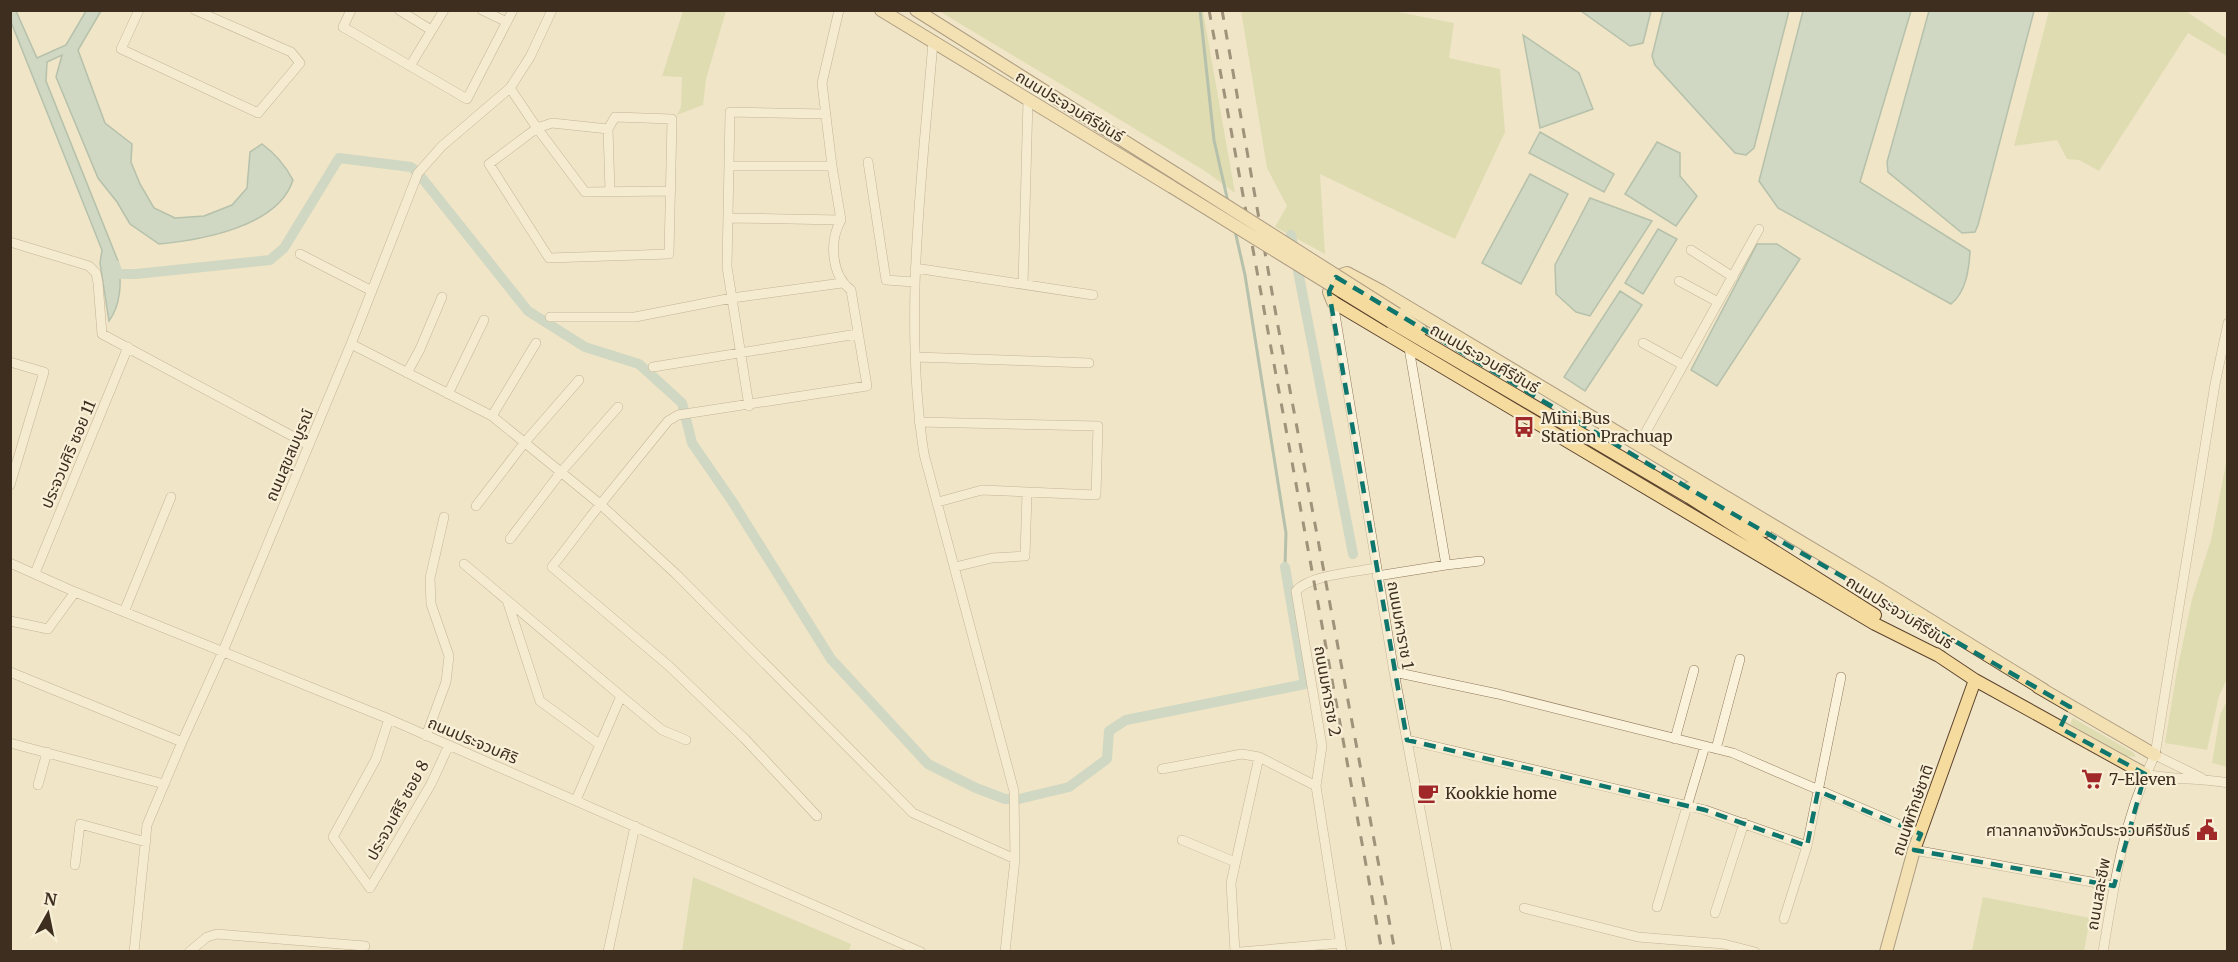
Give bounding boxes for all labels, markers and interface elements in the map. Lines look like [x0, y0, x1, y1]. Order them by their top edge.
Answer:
street label: ถนนประจวบคีรีขันธ์ [1012, 66, 1128, 146]
street label: ถนนประจวบคีรีขันธ์ [1427, 319, 1544, 398]
street label: ประจวบศิริ ซอย 11 [36, 397, 100, 511]
street label: ถนนสุขสมบูรณ์ [261, 406, 317, 504]
place label: Mini Bus Station Prachuap [1541, 408, 1673, 446]
bus stop icon: Mini Bus Station Prachuap [1512, 415, 1536, 439]
street label: ถนนประจวบคีรีขันธ์ [1843, 571, 1958, 653]
street label: ถนนมหาราช 1 [1383, 579, 1419, 671]
street label: ถนนมหาราช 2 [1310, 644, 1346, 738]
street label: ถนนประจวบศิริ [425, 712, 521, 768]
street label: ประจวบศิริ ซอย 8 [361, 756, 433, 864]
street label: ถนนพิทักษ์ชาติ [1887, 762, 1937, 858]
supermarket icon: 7-Eleven [2080, 767, 2104, 791]
place label: 7-Eleven [2109, 769, 2177, 789]
cafe icon: Kookkie home [1416, 781, 1440, 805]
place label: Kookkie home [1445, 783, 1557, 803]
public building icon: ศาลากลางจังหวัดประจวบคีรีขันธ์ [2195, 818, 2219, 842]
place label: ศาลากลางจังหวัดประจวบคีรีขันธ์ [1986, 820, 2190, 840]
street label: ถนนสละชีพ [2082, 856, 2114, 932]
north arrow [18, 884, 78, 944]
text: N [43, 888, 59, 910]

